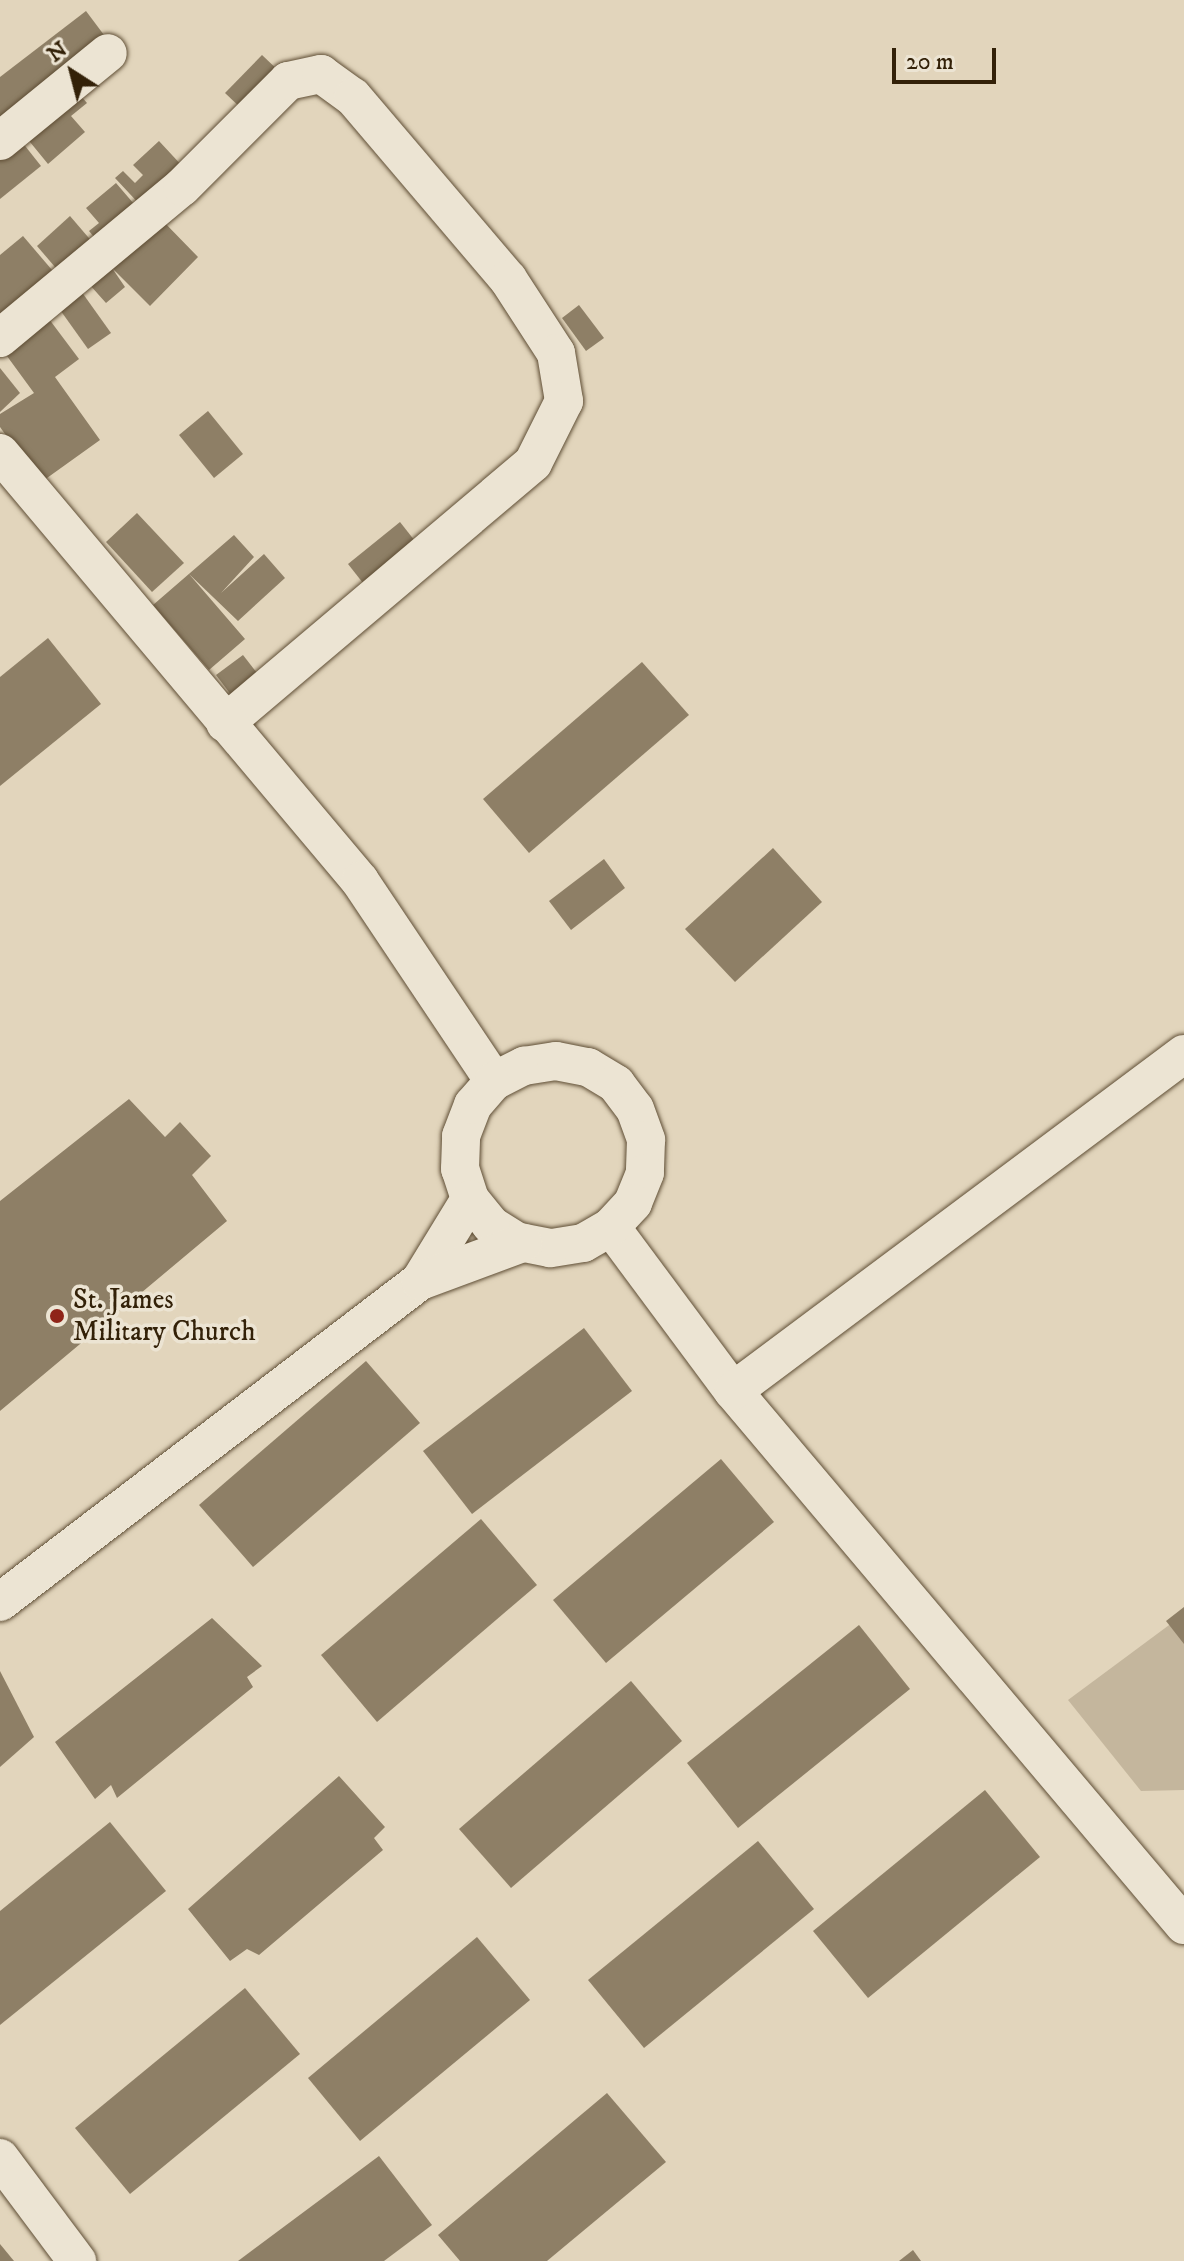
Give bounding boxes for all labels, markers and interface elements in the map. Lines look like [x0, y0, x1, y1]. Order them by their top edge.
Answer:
north arrow [32, 32, 112, 112]
scale bar [896, 32, 1000, 82]
text: N [42, 36, 73, 68]
text: 20 m [906, 47, 954, 77]
place label: St. James Military Church [73, 1283, 256, 1349]
marker: St. James Military Church [48, 1307, 66, 1325]

